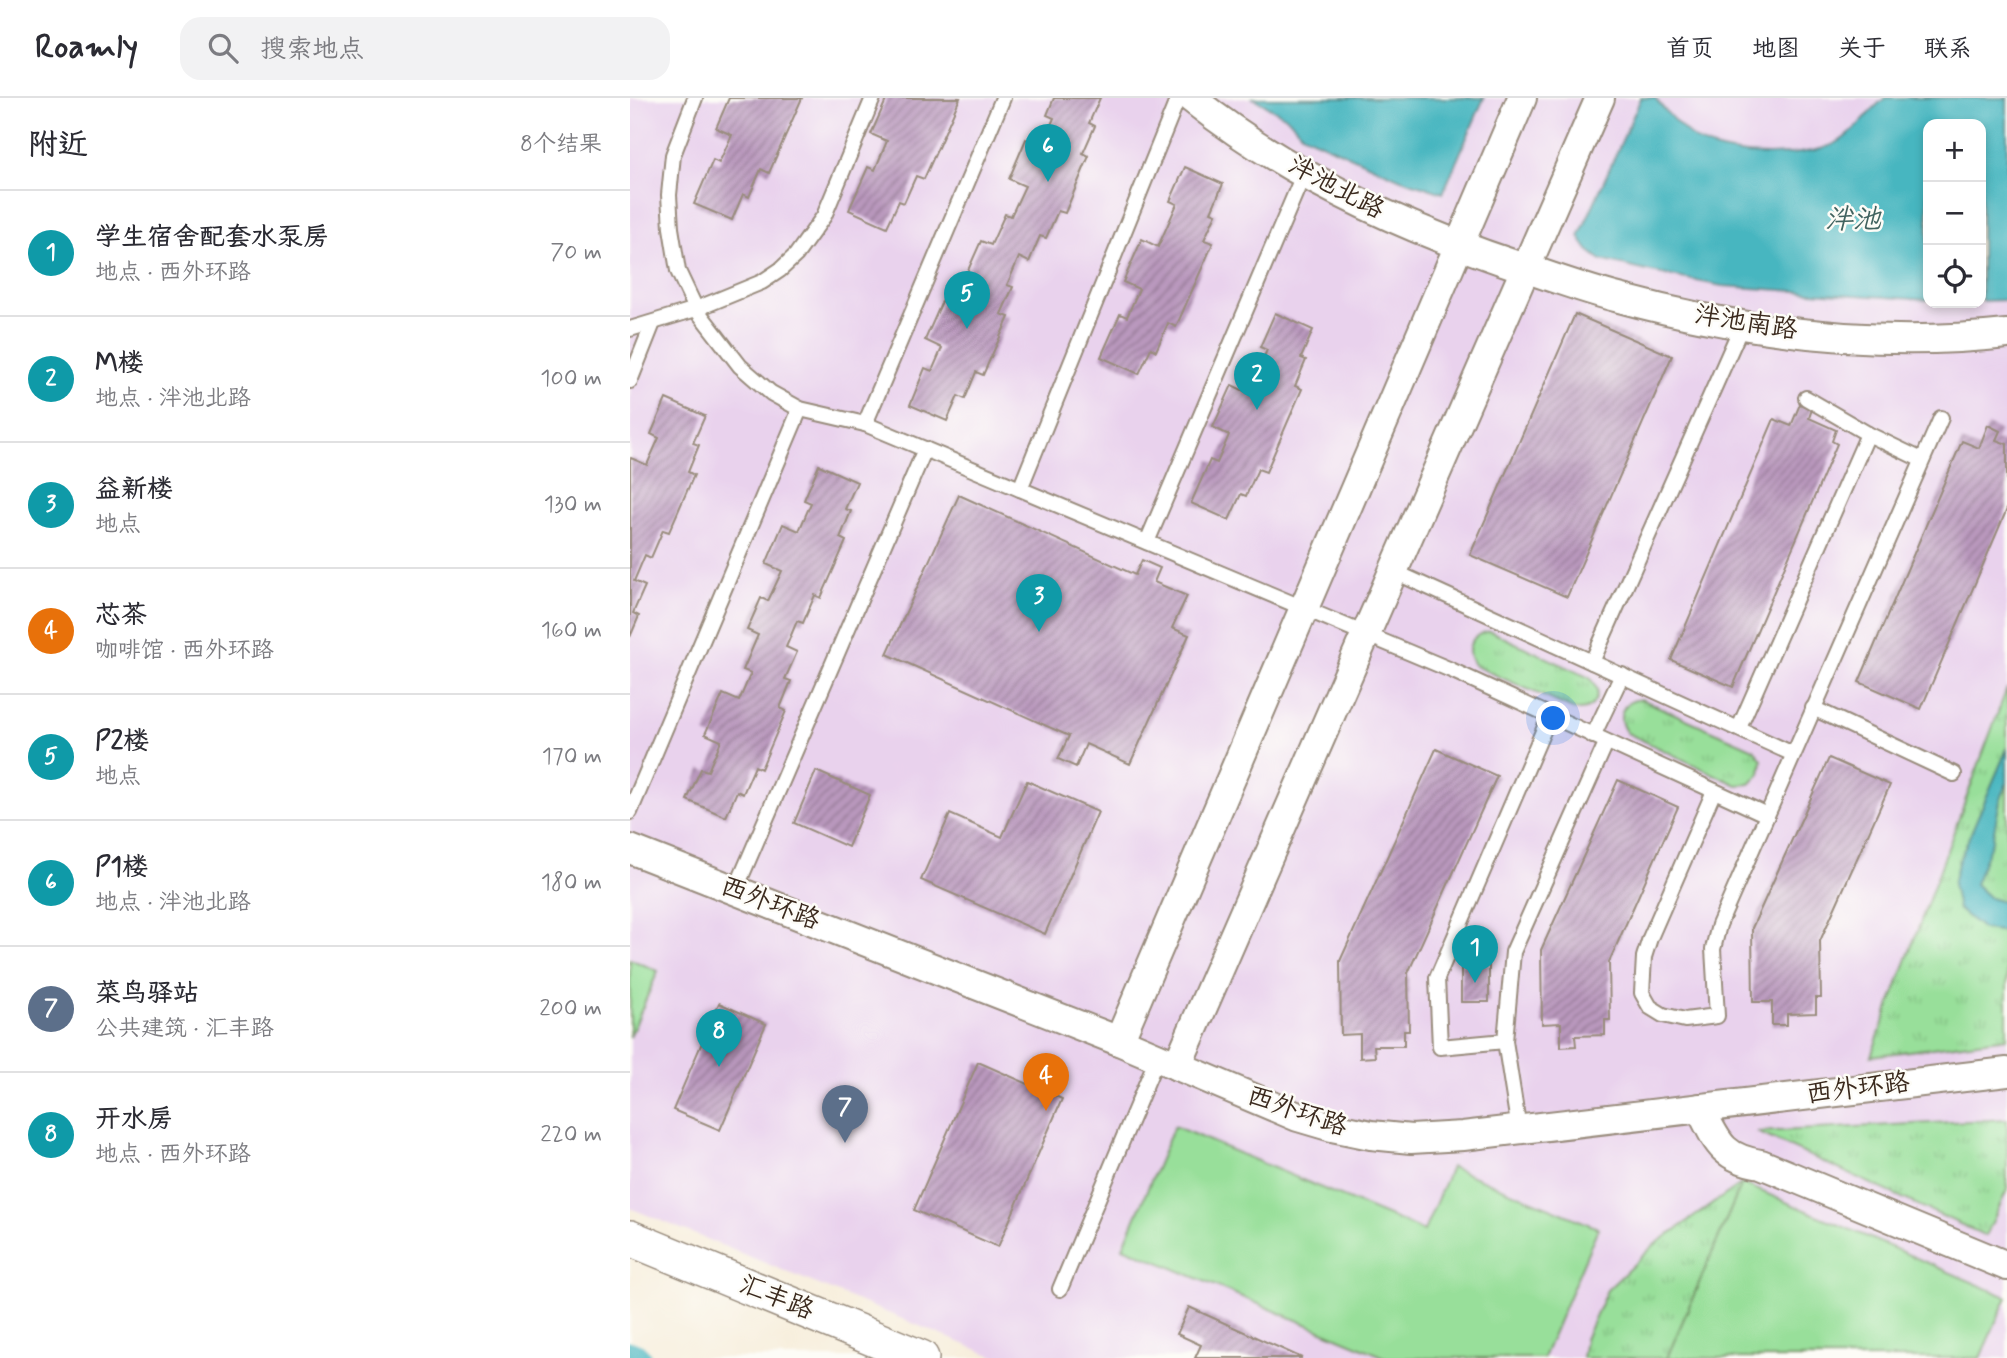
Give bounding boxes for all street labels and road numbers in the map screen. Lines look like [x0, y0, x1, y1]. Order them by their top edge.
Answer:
street label: 泮池北路 [1282, 149, 1390, 227]
street label: 泮池南路 [1692, 298, 1800, 348]
street label: 西外环路 [715, 869, 825, 939]
street label: 西外环路 [1804, 1066, 1912, 1112]
street label: 西外环路 [1242, 1079, 1352, 1145]
street label: 汇丰路 [733, 1268, 819, 1328]

